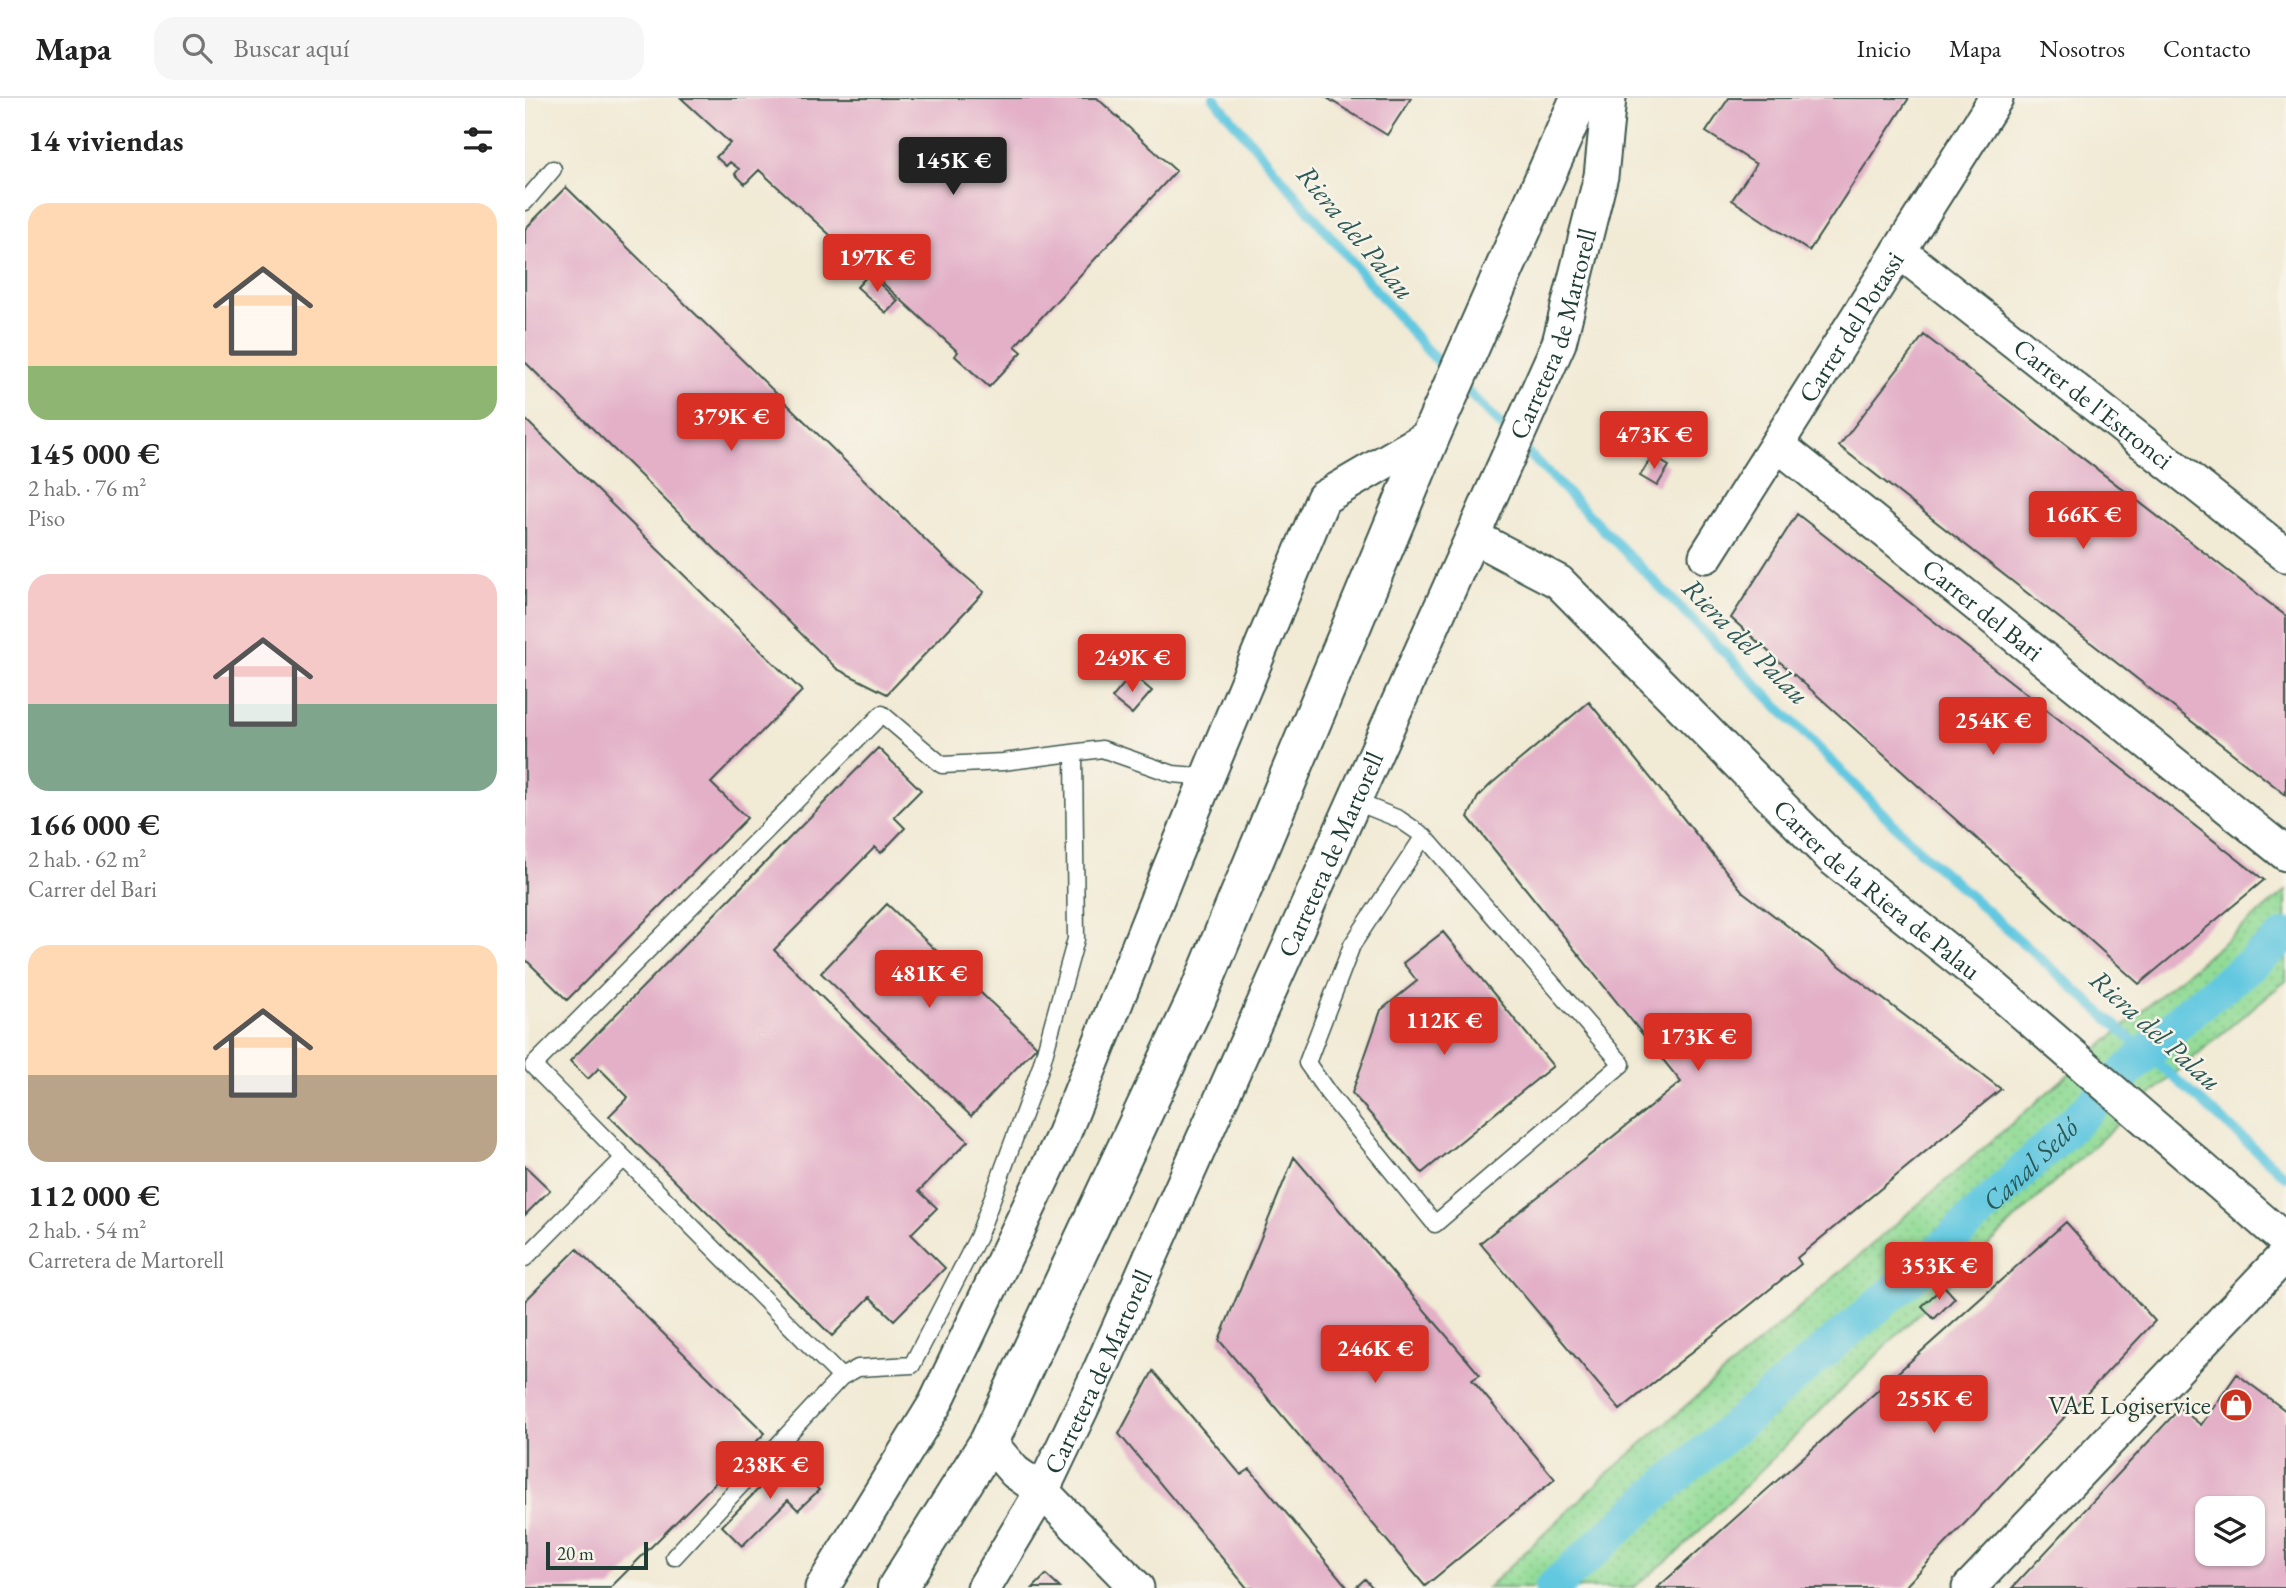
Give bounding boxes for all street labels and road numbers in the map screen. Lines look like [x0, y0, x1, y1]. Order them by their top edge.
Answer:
street label: Carretera de Martorell [1501, 225, 1604, 445]
street label: Carrer del Potassi [1790, 245, 1912, 409]
street label: Carrer de l'Estronci [2007, 330, 2180, 477]
street label: Carrer del Bari [1915, 551, 2050, 669]
street label: Carretera de Martorell [1270, 746, 1391, 963]
street label: Carrer de la Riera de Palau [1766, 792, 1988, 987]
street label: Carretera de Martorell [1036, 1264, 1160, 1479]

